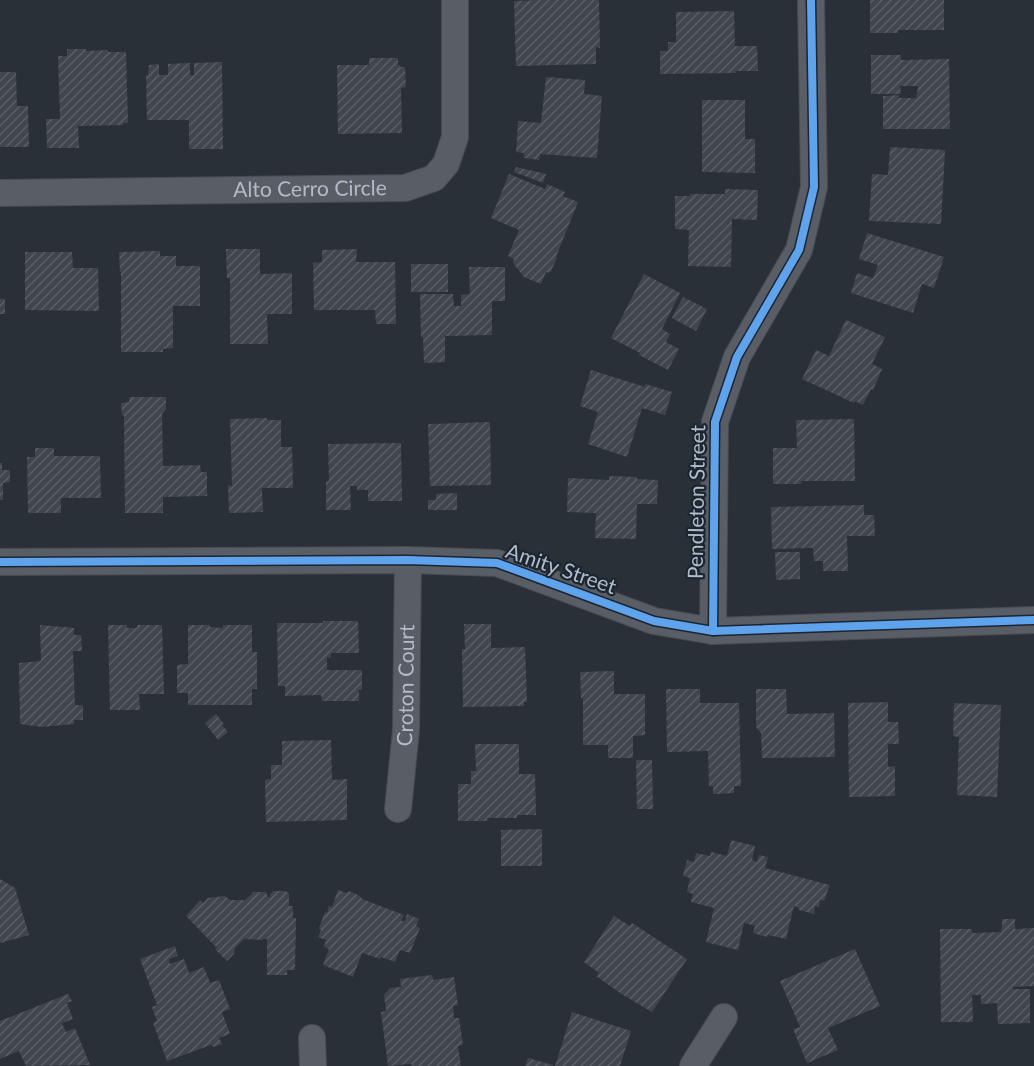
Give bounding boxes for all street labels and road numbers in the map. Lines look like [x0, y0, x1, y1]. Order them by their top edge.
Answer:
street label: Alto Cerro Circle [233, 174, 387, 201]
street label: Pendleton Street [682, 424, 709, 579]
street label: Amity Street [503, 537, 620, 598]
street label: Croton Court [390, 624, 418, 747]

